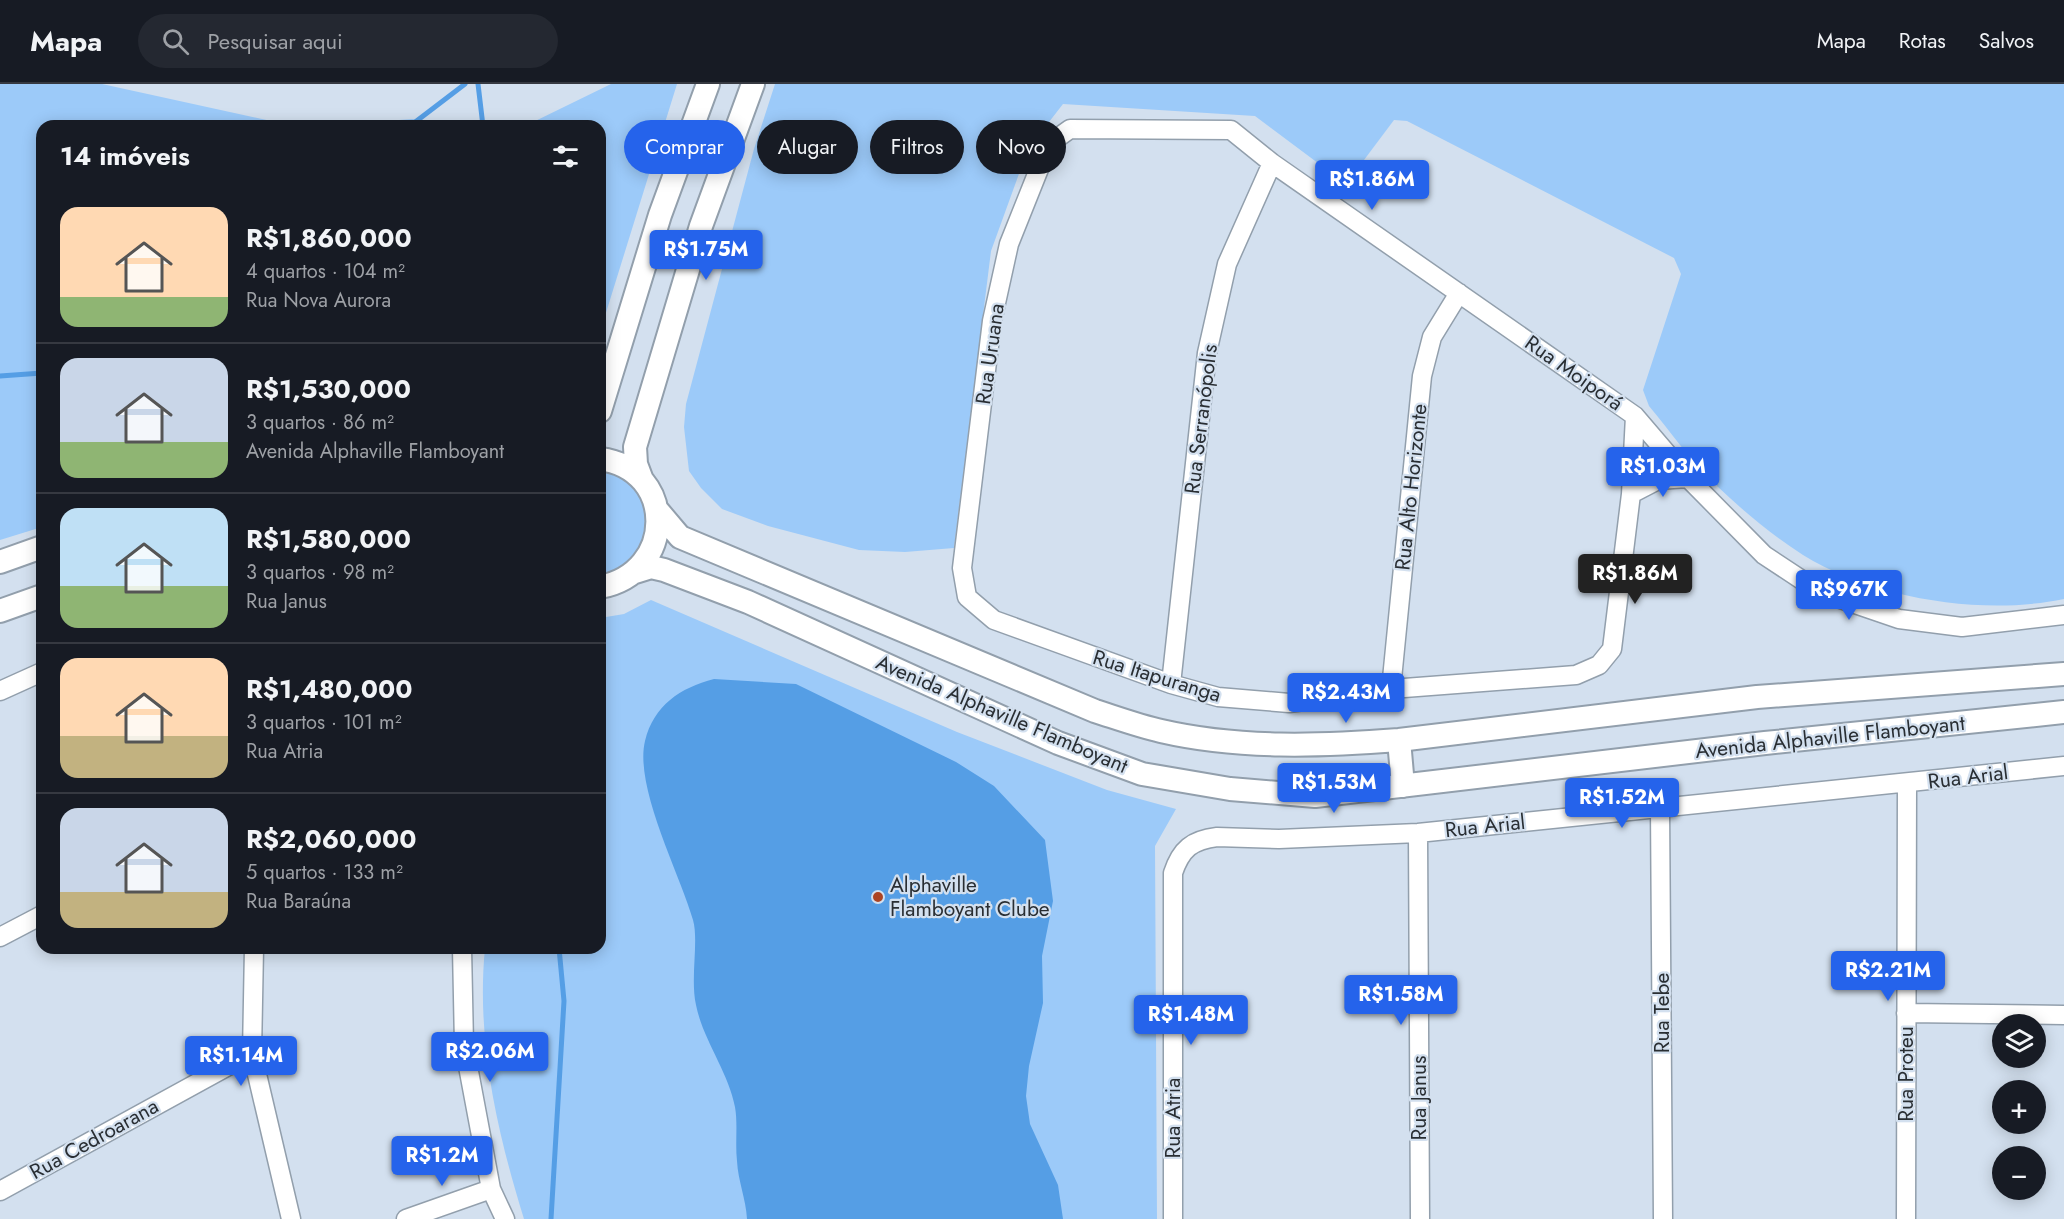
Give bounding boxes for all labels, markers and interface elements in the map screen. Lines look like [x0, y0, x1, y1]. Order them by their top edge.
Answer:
search box [138, 14, 558, 68]
text: Mapa [30, 21, 102, 62]
icon: search [159, 25, 192, 58]
text: Pesquisar aqui [207, 25, 343, 57]
text: Mapa [1817, 26, 1866, 56]
text: Rotas [1899, 26, 1946, 56]
text: Salvos [1979, 26, 2034, 56]
chip: Comprar [624, 120, 745, 174]
chip: Alugar [757, 120, 858, 174]
chip: Filtros [870, 120, 964, 174]
chip: Novo [976, 120, 1066, 174]
text: 14 imóveis [60, 137, 190, 175]
icon: filters [549, 140, 582, 173]
pin: R$1.86M [1317, 160, 1427, 211]
text: R$1.86M [1329, 165, 1415, 194]
text: R$1,860,000 [246, 219, 412, 257]
pin: R$1.75M [651, 230, 761, 281]
icon: home [108, 231, 180, 303]
text: R$1.75M [664, 235, 748, 264]
text: 4 quartos · 104 m² [246, 257, 405, 286]
text: Rua Nova Aurora [246, 286, 391, 315]
street label: Rua Uruana [968, 302, 1012, 406]
street label: Rua Moiporá [1519, 328, 1629, 418]
street label: Rua Serranópolis [1177, 342, 1225, 496]
text: R$1,530,000 [246, 370, 411, 408]
icon: home [108, 382, 180, 454]
street label: Rua Alto Horizonte [1387, 402, 1435, 572]
text: 3 quartos · 86 m² [246, 408, 394, 437]
text: Avenida Alphaville Flamboyant [246, 437, 504, 466]
pin: R$1.03M [1608, 447, 1718, 498]
text: R$1.03M [1620, 452, 1706, 481]
text: R$1,580,000 [246, 520, 411, 558]
icon: home [108, 532, 180, 604]
pin: R$1.86M [1580, 554, 1690, 605]
text: 3 quartos · 98 m² [246, 558, 394, 587]
text: R$1.86M [1592, 559, 1678, 588]
pin: R$967K [1800, 570, 1898, 621]
text: R$967K [1810, 575, 1888, 604]
text: Rua Janus [246, 587, 327, 616]
street label: Rua Itapuranga [1089, 642, 1225, 710]
street label: Avenida Alphaville Flamboyant [871, 647, 1133, 781]
text: R$1,480,000 [246, 670, 412, 708]
pin: R$2.43M [1291, 673, 1401, 724]
text: R$2.43M [1301, 678, 1391, 707]
icon: home [108, 682, 180, 754]
text: 3 quartos · 101 m² [246, 708, 402, 737]
street label: Avenida Alphaville Flamboyant [1694, 708, 1966, 766]
text: Rua Atria [246, 737, 323, 766]
street label: Rua Arial [1926, 757, 2010, 797]
pin: R$1.53M [1279, 763, 1389, 814]
text: R$1.53M [1291, 768, 1377, 797]
pin: R$1.52M [1567, 778, 1677, 829]
text: R$1.52M [1579, 783, 1665, 812]
street label: Rua Arial [1443, 807, 1527, 845]
text: R$2,060,000 [246, 820, 416, 858]
icon: home [108, 832, 180, 904]
text: 5 quartos · 133 m² [246, 858, 403, 887]
place label: Alphaville Flamboyant Clube [890, 870, 1050, 924]
text: Rua Baraúna [246, 887, 351, 916]
marker: Alphaville Flamboyant Clube [871, 890, 885, 904]
pin: R$2.21M [1833, 951, 1943, 1002]
text: R$2.21M [1845, 956, 1931, 985]
street label: Rua Tebe [1647, 973, 1677, 1053]
pin: R$1.58M [1346, 975, 1456, 1026]
text: R$1.58M [1358, 980, 1444, 1009]
pin: R$1.48M [1136, 995, 1246, 1046]
text: R$1.48M [1148, 1000, 1234, 1029]
map controls [1992, 1014, 2046, 1200]
button: layers [1992, 1014, 2046, 1068]
street label: Rua Proteu [1891, 1026, 1921, 1122]
pin: R$2.06M [435, 1032, 545, 1083]
pin: R$1.14M [186, 1036, 296, 1087]
text: R$2.06M [445, 1037, 535, 1066]
text: R$1.14M [199, 1041, 283, 1070]
street label: Rua Janus [1404, 1056, 1434, 1140]
street label: Rua Atria [1158, 1078, 1188, 1158]
button: + [1992, 1080, 2046, 1134]
street label: Rua Cedroarana [24, 1091, 164, 1187]
pin: R$1.2M [393, 1136, 491, 1187]
text: R$1.2M [406, 1141, 478, 1170]
button: − [1992, 1146, 2046, 1200]

